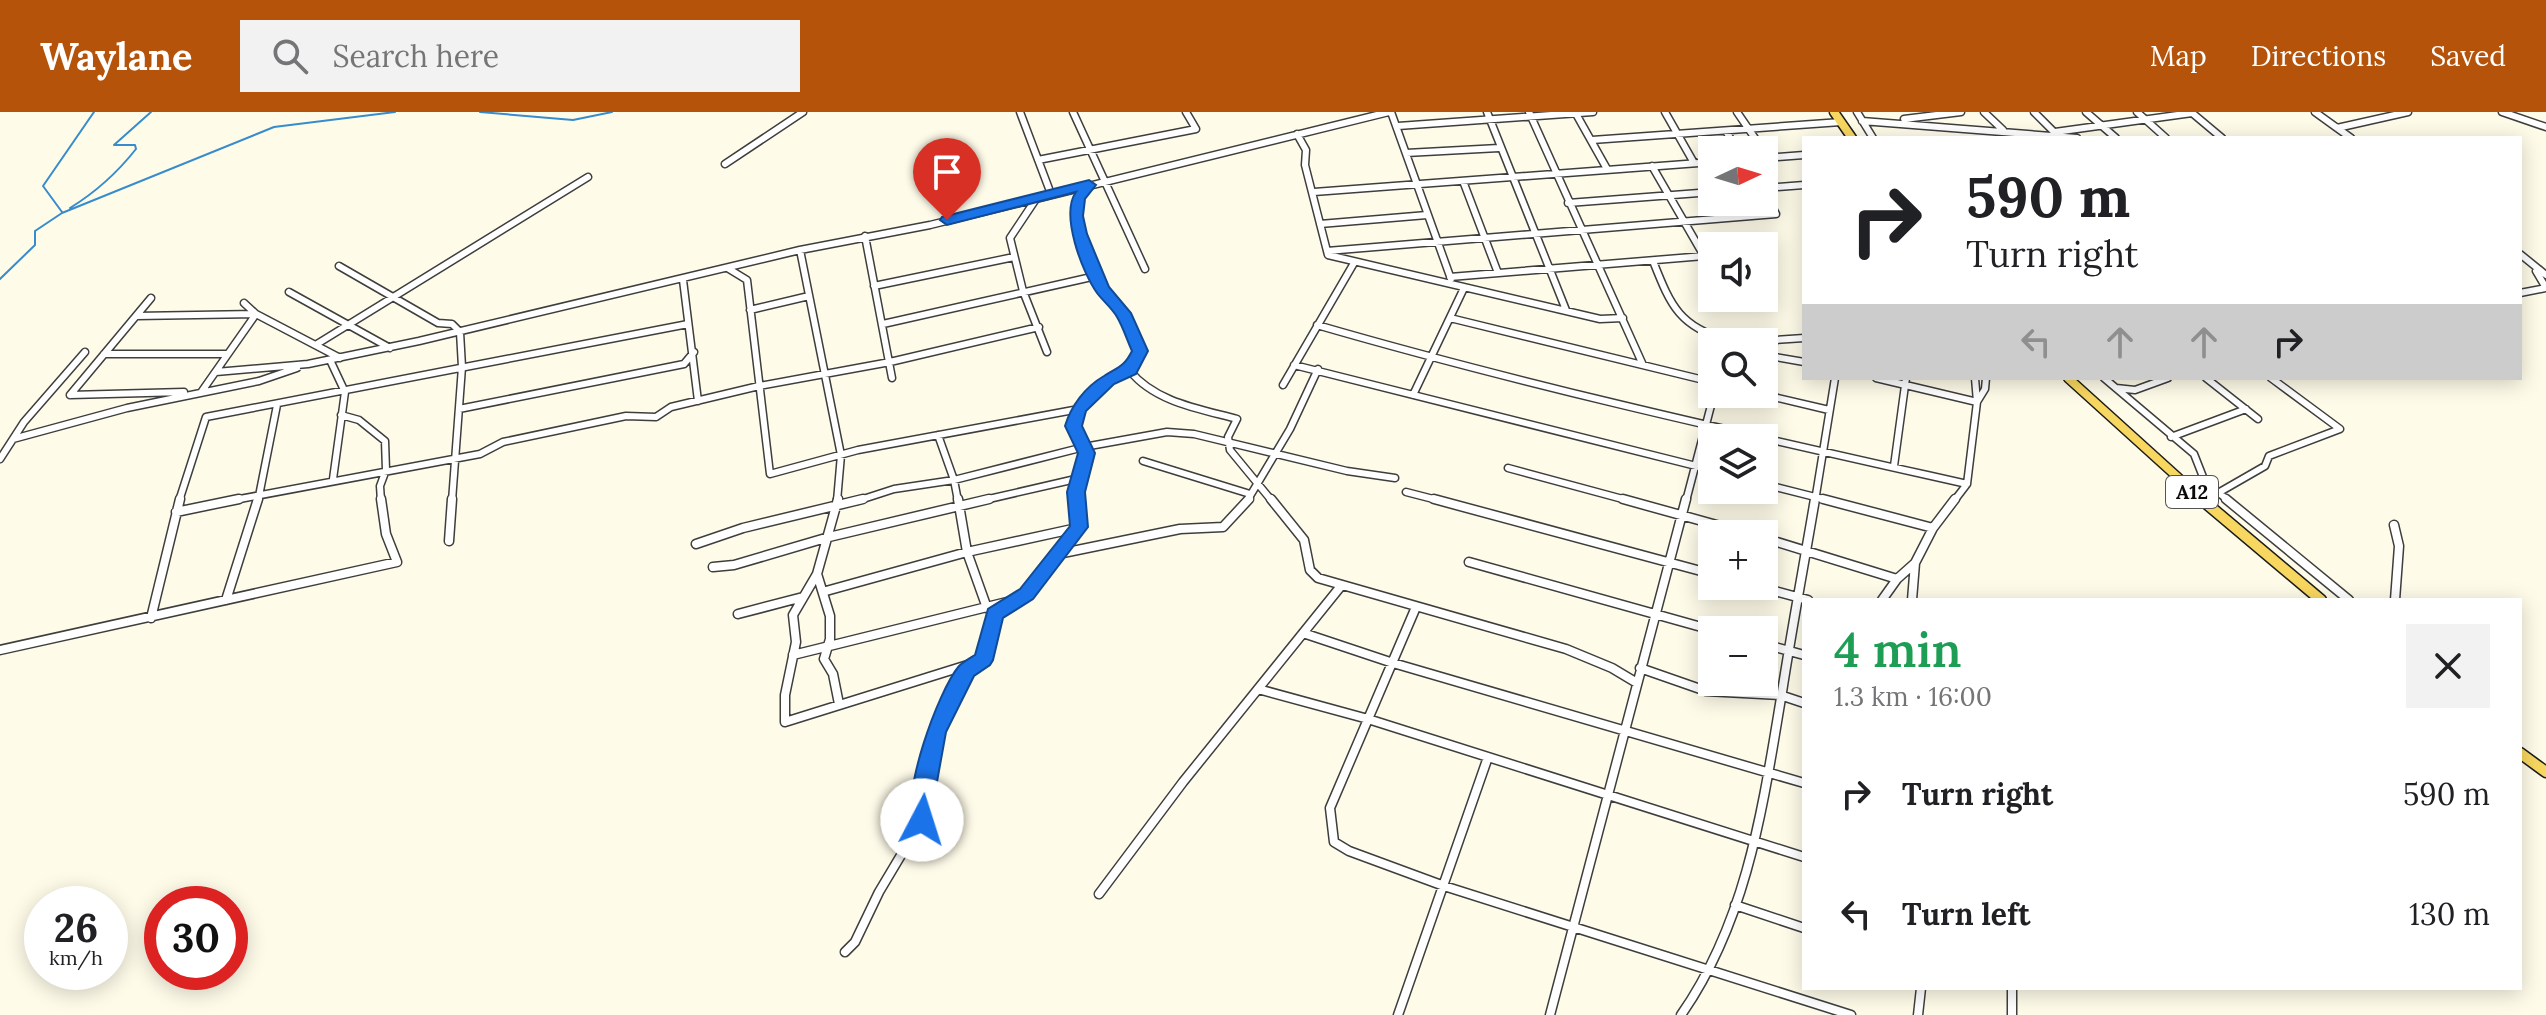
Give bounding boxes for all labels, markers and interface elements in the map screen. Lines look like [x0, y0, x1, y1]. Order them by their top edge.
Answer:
search box [240, 20, 800, 92]
text: Waylane [40, 32, 192, 80]
icon: search [268, 34, 312, 78]
text: Search here [332, 37, 499, 75]
text: Map [2150, 38, 2207, 74]
text: Directions [2251, 38, 2386, 74]
text: Saved [2430, 38, 2506, 74]
north arrow [1698, 136, 1778, 216]
map controls [1698, 136, 1778, 696]
pin [913, 138, 981, 220]
icon: arrive [925, 150, 969, 194]
text: 590 m [1966, 161, 2130, 232]
icon: right [1834, 168, 1938, 272]
text: Turn right [1966, 231, 2139, 277]
button: sound [1698, 232, 1778, 312]
icon: left [2014, 320, 2058, 364]
icon: ahead [2098, 320, 2142, 364]
icon: ahead [2182, 320, 2226, 364]
icon: right [2266, 320, 2310, 364]
button: search [1698, 328, 1778, 408]
button: layers [1698, 424, 1778, 504]
road number: A12 [2166, 476, 2218, 508]
button: + [1698, 520, 1778, 600]
button: − [1698, 616, 1778, 696]
text: 4 min [1834, 619, 1962, 680]
button: close [2406, 624, 2490, 708]
text: 1.3 km · 16:00 [1834, 680, 1992, 713]
icon: right [1834, 772, 1878, 816]
text: Turn right [1902, 775, 2053, 813]
text: 590 m [2403, 775, 2490, 813]
position arrow [880, 778, 964, 862]
speed limit sign: 30 [144, 886, 248, 990]
icon: left [1834, 892, 1878, 936]
text: Turn left [1902, 895, 2030, 933]
text: 130 m [2409, 895, 2490, 933]
text: 26 [54, 902, 98, 953]
text: km/h [49, 945, 103, 970]

